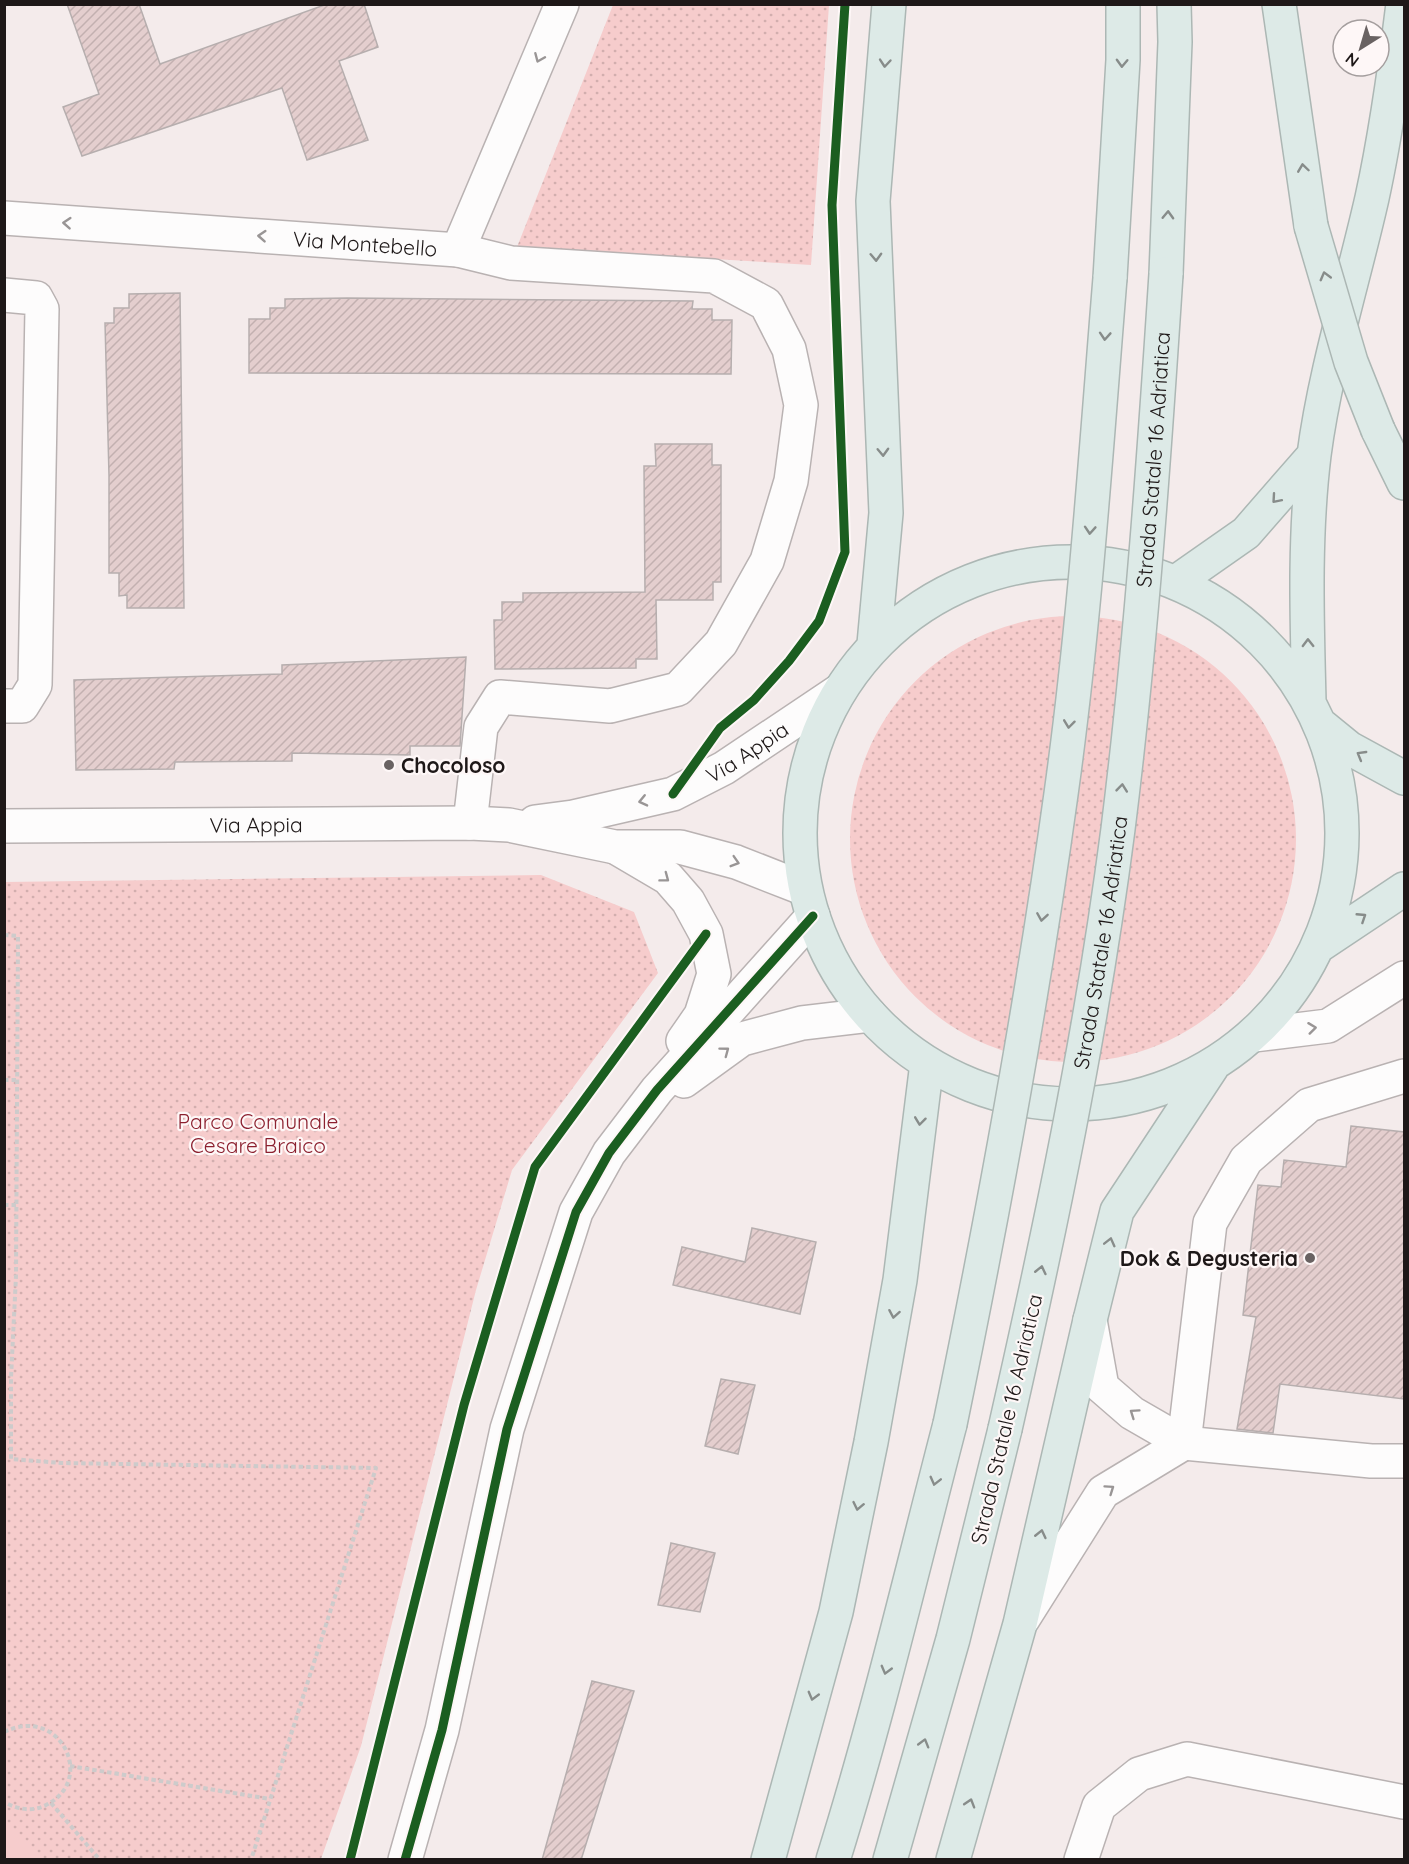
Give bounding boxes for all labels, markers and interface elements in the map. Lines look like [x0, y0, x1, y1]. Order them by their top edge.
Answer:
north arrow [1331, 18, 1391, 78]
text: N [1341, 48, 1363, 72]
one-way arrow [534, 52, 546, 63]
one-way arrow [878, 58, 891, 67]
one-way arrow [1116, 58, 1129, 67]
one-way arrow [1297, 163, 1309, 172]
one-way arrow [1161, 211, 1174, 220]
one-way arrow [63, 216, 72, 229]
street label: Via Montebello [292, 225, 438, 262]
one-way arrow [257, 230, 266, 243]
one-way arrow [869, 253, 882, 262]
one-way arrow [1320, 271, 1332, 282]
one-way arrow [1099, 331, 1112, 340]
street label: Strada Statale 16 Adriatica [1130, 331, 1175, 588]
one-way arrow [877, 448, 890, 457]
one-way arrow [1272, 492, 1283, 503]
one-way arrow [1083, 526, 1096, 535]
one-way arrow [1302, 638, 1314, 647]
street label: Via Appia [701, 716, 793, 788]
one-way arrow [1064, 720, 1076, 729]
one-way arrow [1357, 751, 1367, 762]
place label: Chocoloso [401, 752, 505, 778]
marker: Chocoloso [382, 758, 396, 772]
one-way arrow [1115, 783, 1128, 792]
one-way arrow [638, 794, 648, 807]
street label: Via Appia [209, 811, 303, 838]
street label: Strada Statale 16 Adriatica [1067, 814, 1133, 1071]
one-way arrow [729, 855, 740, 867]
one-way arrow [658, 870, 669, 881]
one-way arrow [1037, 913, 1049, 922]
one-way arrow [1356, 913, 1367, 924]
one-way arrow [1307, 1023, 1316, 1035]
one-way arrow [718, 1047, 729, 1058]
park label: Parco Comunale Cesare Braico [178, 1108, 338, 1158]
one-way arrow [914, 1117, 926, 1126]
one-way arrow [1102, 1237, 1115, 1247]
place label: Dok & Degusteria [1120, 1245, 1298, 1271]
marker: Dok & Degusteria [1303, 1251, 1317, 1265]
one-way arrow [1034, 1265, 1047, 1275]
street label: Strada Statale 16 Adriatica [965, 1291, 1047, 1547]
one-way arrow [888, 1309, 901, 1319]
one-way arrow [1129, 1409, 1140, 1420]
one-way arrow [930, 1476, 943, 1486]
one-way arrow [1104, 1485, 1115, 1496]
one-way arrow [852, 1501, 865, 1511]
one-way arrow [1033, 1529, 1046, 1539]
one-way arrow [881, 1664, 894, 1674]
one-way arrow [808, 1690, 820, 1701]
one-way arrow [916, 1738, 929, 1748]
one-way arrow [963, 1799, 975, 1809]

